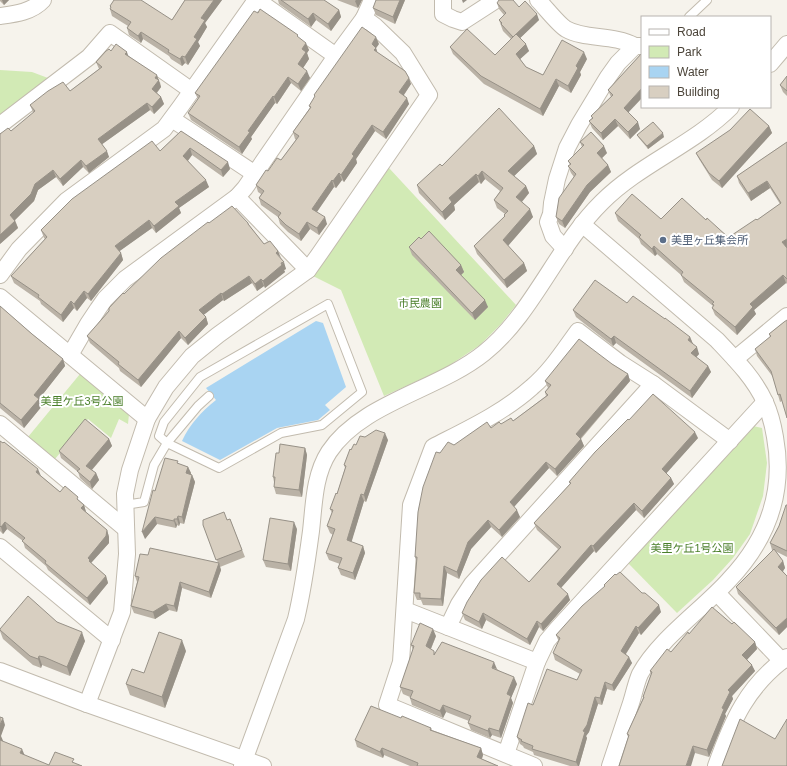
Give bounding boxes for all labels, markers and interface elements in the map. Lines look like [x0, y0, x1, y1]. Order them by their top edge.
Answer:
legend [641, 16, 771, 108]
text: Road [677, 25, 706, 39]
text: Park [677, 45, 703, 59]
text: Water [677, 65, 709, 79]
text: Building [677, 85, 720, 99]
place label: 美里ヶ丘集会所 [671, 234, 749, 246]
marker: 美里ヶ丘集会所 [658, 235, 668, 245]
park label: 市民農園 [398, 297, 442, 309]
park label: 美里ケ丘3号公園 [40, 395, 124, 407]
park label: 美里ケ丘1号公園 [650, 542, 734, 554]

